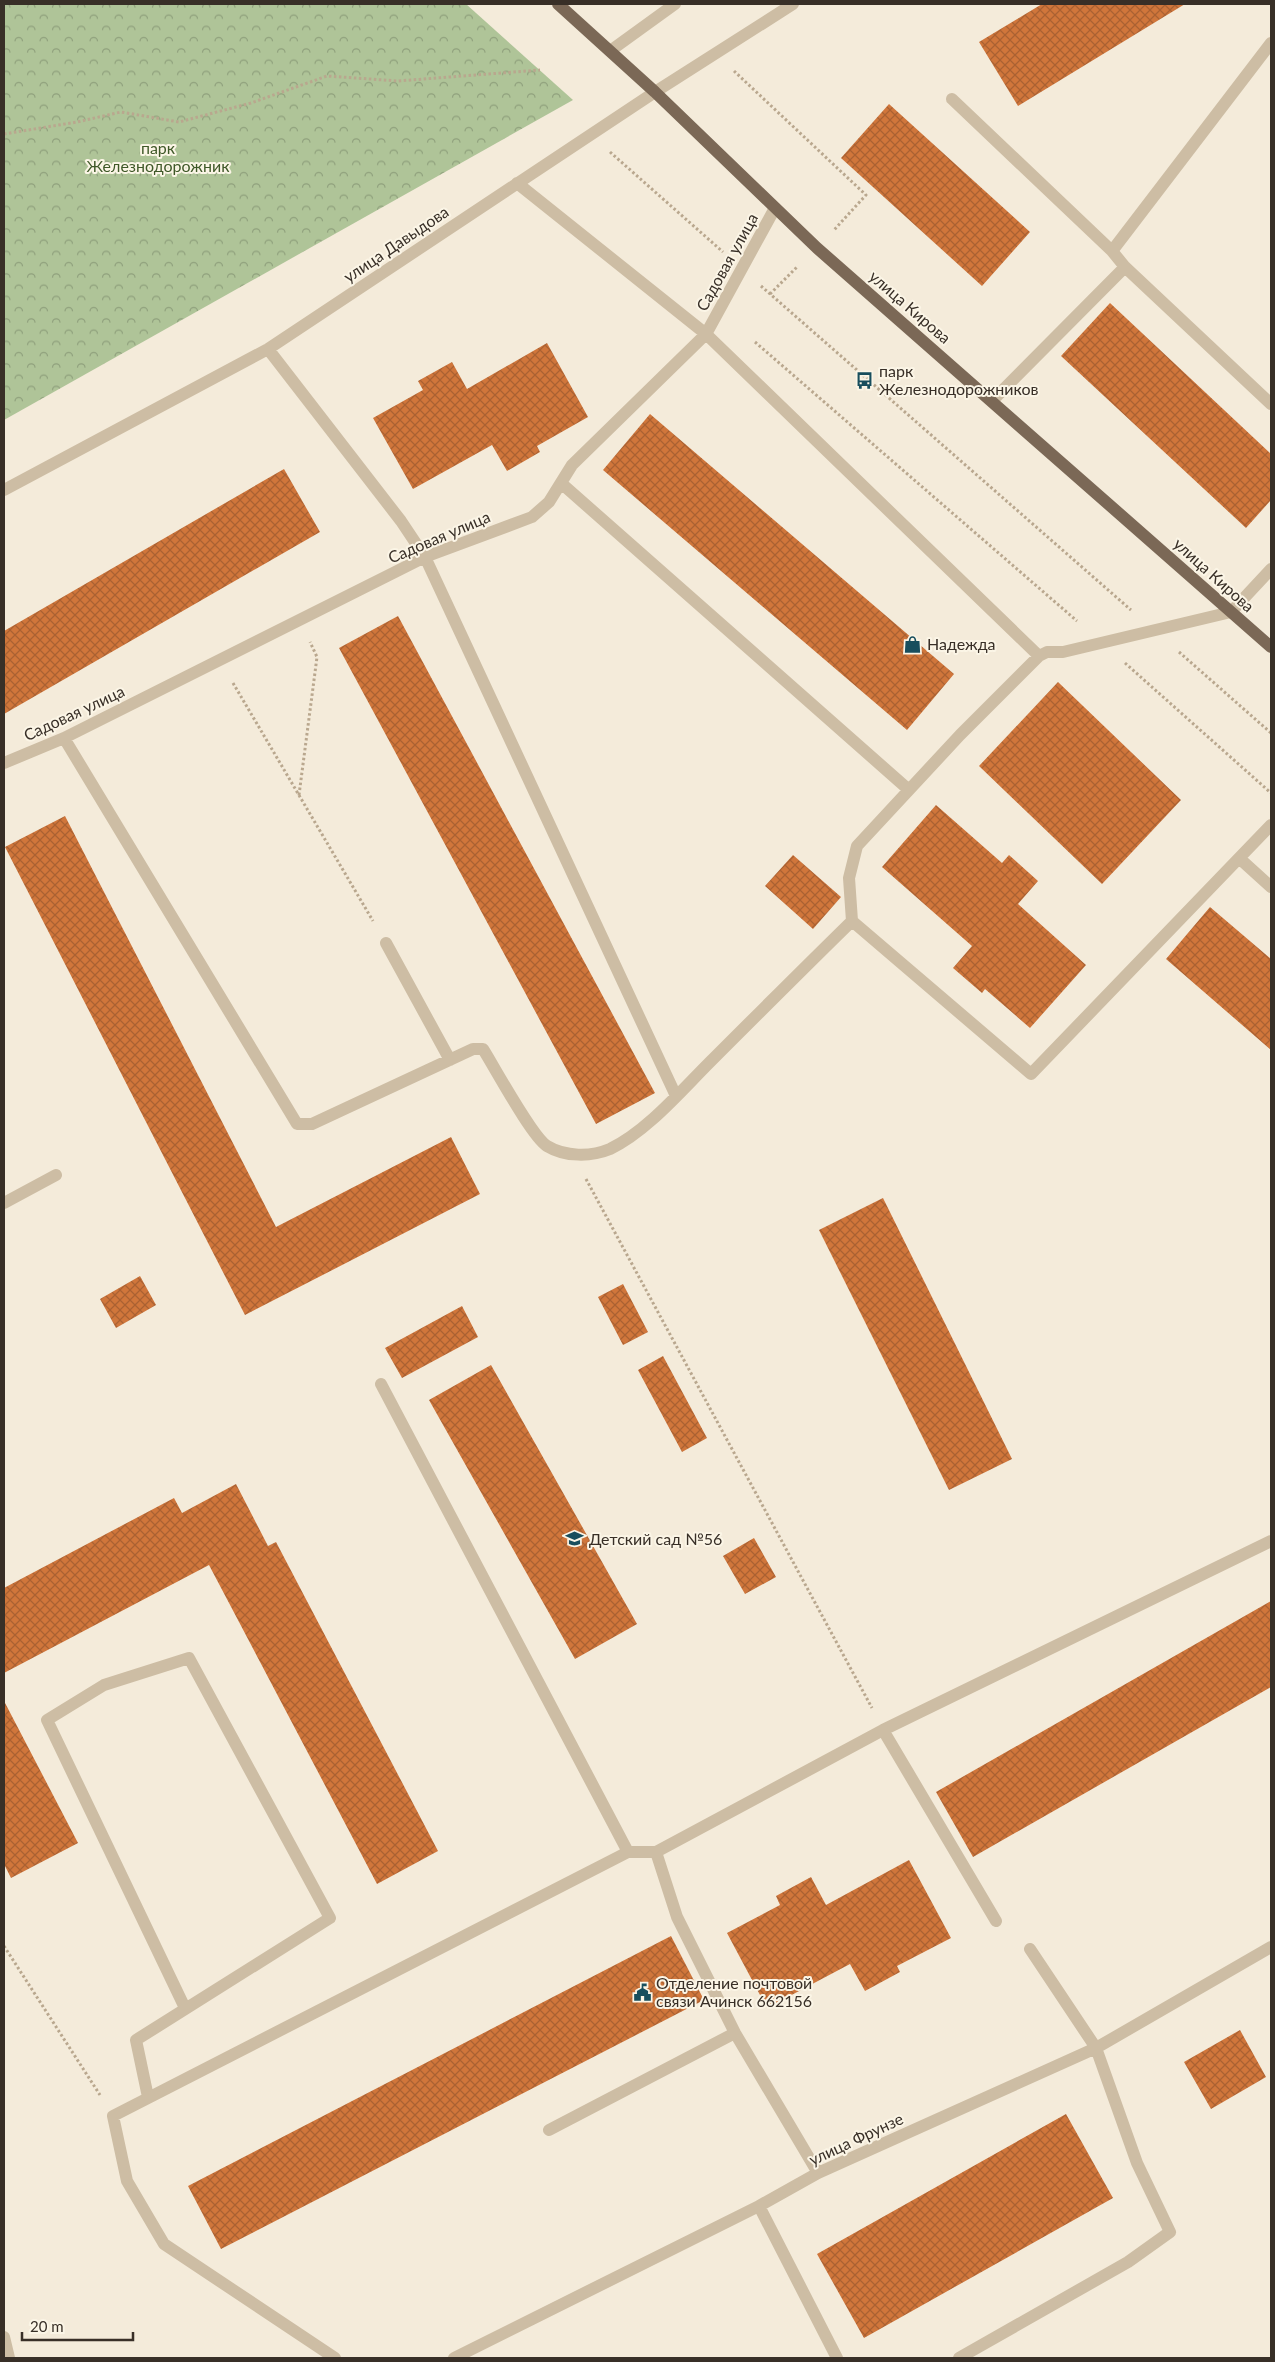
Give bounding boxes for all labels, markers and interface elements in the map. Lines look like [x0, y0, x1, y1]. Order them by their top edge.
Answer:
park label: парк Железнодорожник [87, 138, 230, 175]
street label: улица Давыдова [340, 201, 452, 286]
street label: Садовая улица [692, 209, 761, 314]
street label: улица Кирова [866, 266, 955, 347]
place label: парк Железнодорожников [879, 361, 1039, 398]
bus stop icon: парк Железнодорожников [855, 370, 875, 390]
street label: Садовая улица [385, 506, 493, 567]
street label: улица Кирова [1170, 534, 1258, 616]
shop icon: Надежда [903, 634, 923, 654]
place label: Надежда [927, 634, 996, 653]
street label: Садовая улица [20, 681, 127, 744]
school or university icon: Детский сад №56 [565, 1529, 585, 1549]
place label: Детский сад №56 [589, 1529, 722, 1548]
place label: Отделение почтовой связи Ачинск 662156 [656, 1973, 812, 2010]
public building icon: Отделение почтовой связи Ачинск 662156 [632, 1982, 652, 2002]
street label: улица Фрунзе [806, 2108, 906, 2169]
scale bar [22, 2310, 134, 2342]
text: 20 m [30, 2317, 64, 2335]

